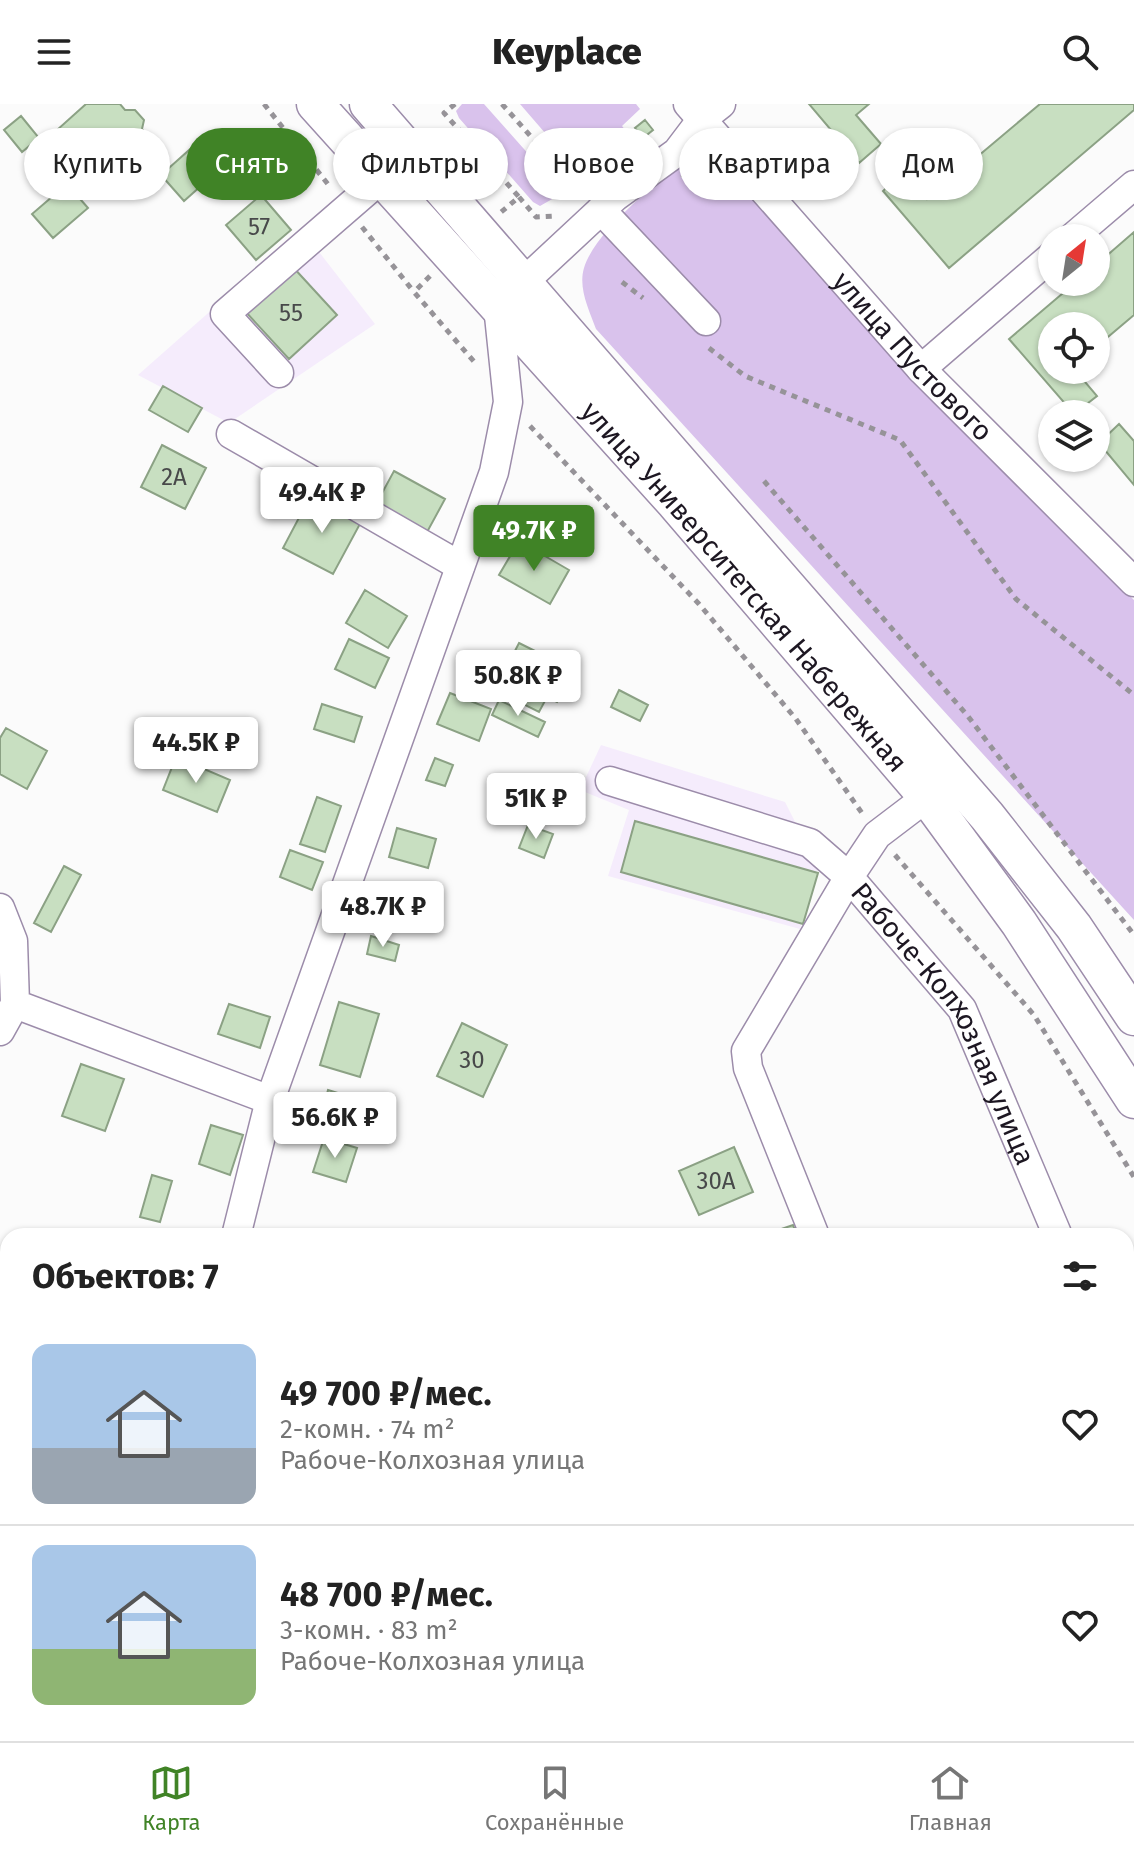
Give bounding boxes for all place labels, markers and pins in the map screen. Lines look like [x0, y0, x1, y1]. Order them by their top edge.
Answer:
pin: 49.4K ₽ [248, 467, 396, 535]
pin: 49.7K ₽ [460, 505, 608, 573]
pin: 50.8K ₽ [444, 650, 592, 718]
pin: 44.5K ₽ [122, 717, 270, 785]
pin: 51K ₽ [480, 773, 592, 841]
pin: 48.7K ₽ [309, 881, 457, 949]
pin: 56.6K ₽ [261, 1092, 409, 1160]

